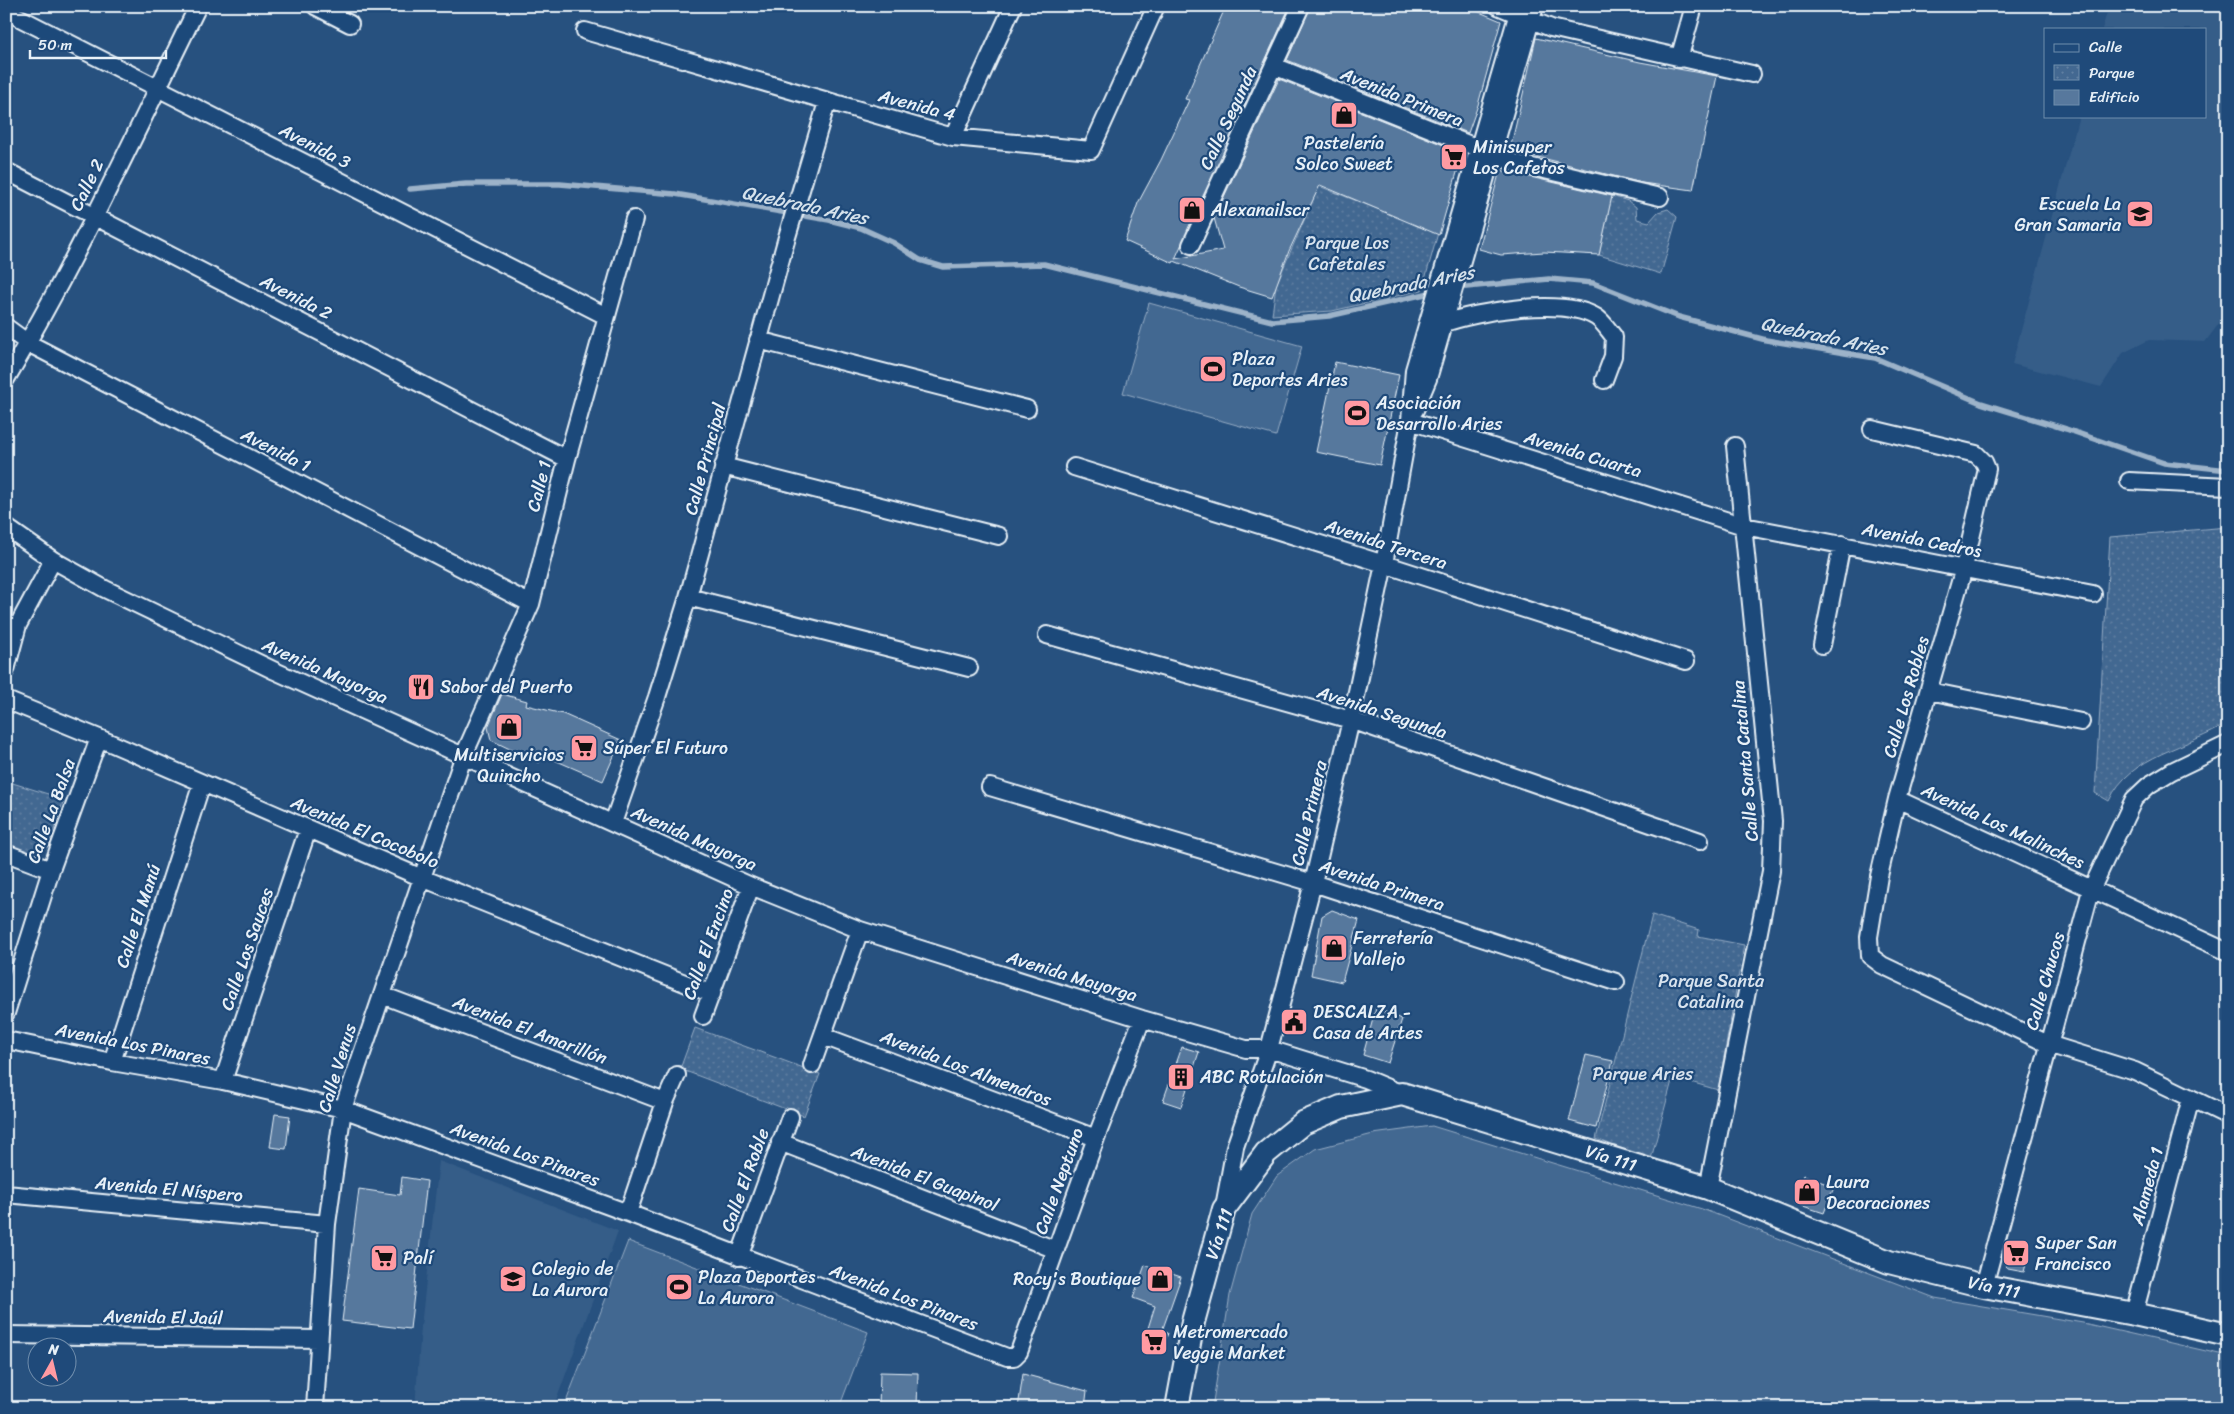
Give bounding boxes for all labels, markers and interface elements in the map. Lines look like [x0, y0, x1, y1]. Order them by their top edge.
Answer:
scale bar [30, 28, 166, 60]
legend [2044, 28, 2206, 118]
text: 50 m [38, 32, 73, 58]
text: Calle [2089, 34, 2122, 60]
street label: Avenida Primera [1335, 57, 1468, 136]
street label: Calle Segunda [1190, 60, 1266, 175]
text: Parque [2089, 60, 2134, 86]
street label: Avenida 4 [874, 79, 959, 131]
text: Edificio [2089, 84, 2140, 110]
shop icon: Pastelería Solco Sweet [1329, 100, 1359, 130]
street label: Avenida 3 [272, 114, 357, 178]
place label: Pastelería Solco Sweet [1295, 127, 1393, 180]
place label: Minisuper Los Cafetos [1473, 131, 1566, 184]
supermarket icon: Minisuper Los Cafetos [1439, 142, 1469, 172]
street label: Calle 2 [61, 153, 113, 217]
water label: Quebrada Aries [739, 176, 873, 235]
place label: Escuela La Gran Samaria [2014, 188, 2122, 241]
place label: Alexanailscr [1210, 194, 1311, 226]
shop icon: Alexanailscr [1177, 195, 1207, 225]
school or university icon: Escuela La Gran Samaria [2125, 199, 2155, 229]
park label: Parque Los Cafetales [1305, 227, 1390, 280]
water label: Quebrada Aries [1345, 255, 1479, 312]
street label: Avenida 2 [253, 265, 338, 329]
water label: Quebrada Aries [1758, 307, 1892, 366]
place label: Plaza Deportes Aries [1232, 343, 1348, 396]
sports icon: Plaza Deportes Aries [1198, 354, 1228, 384]
place label: Asociación Desarrollo Aries [1375, 387, 1503, 440]
sports icon: Asociación Desarrollo Aries [1342, 398, 1372, 428]
street label: Calle Principal [675, 399, 736, 519]
street label: Avenida 1 [234, 418, 317, 481]
street label: Avenida Cuarta [1519, 421, 1646, 487]
street label: Calle 1 [517, 457, 561, 515]
street label: Avenida Tercera [1320, 509, 1451, 579]
street label: Avenida Cedros [1858, 513, 1985, 567]
street label: Avenida Mayorga [256, 629, 393, 713]
street label: Calle Los Robles [1873, 632, 1939, 762]
place label: Sabor del Puerto [440, 671, 573, 703]
restaurant icon: Sabor del Puerto [406, 672, 436, 702]
street label: Avenida Segunda [1312, 676, 1451, 748]
street label: Calle Santa Catalina [1722, 678, 1768, 843]
shop icon: Multiservicios Quincho [494, 712, 524, 742]
place label: Súper El Futuro [603, 732, 728, 764]
supermarket icon: Súper El Futuro [569, 733, 599, 763]
place label: Multiservicios Quincho [454, 739, 565, 792]
street label: Calle La Balsa [17, 753, 85, 868]
street label: Calle Primera [1281, 756, 1337, 869]
street label: Avenida Los Malinches [1915, 774, 2091, 878]
street label: Avenida El Cocobolo [285, 786, 444, 878]
street label: Avenida Mayorga [625, 796, 762, 880]
street label: Avenida Primera [1314, 849, 1449, 920]
street label: Calle El Manú [106, 860, 170, 972]
street label: Calle Los Sauces [211, 883, 283, 1015]
street label: Calle El Encino [673, 884, 743, 1004]
place label: Ferretería Vallejo [1353, 922, 1433, 975]
street label: Calle Chucos [2016, 927, 2075, 1034]
shop icon: Ferretería Vallejo [1319, 933, 1349, 963]
street label: Avenida Mayorga [1002, 941, 1141, 1011]
park label: Parque Santa Catalina [1658, 965, 1765, 1018]
street label: Avenida El Amarillón [447, 985, 612, 1074]
place label: DESCALZA - Casa de Artes [1313, 996, 1423, 1049]
public building icon: DESCALZA - Casa de Artes [1279, 1007, 1309, 1037]
street label: Avenida Los Pinares [52, 1013, 214, 1075]
street label: Calle Venus [308, 1019, 366, 1116]
street label: Avenida Los Almendros [875, 1020, 1057, 1116]
park label: Parque Aries [1593, 1058, 1694, 1090]
place label: ABC Rotulación [1199, 1061, 1324, 1093]
building icon: ABC Rotulación [1166, 1062, 1196, 1092]
street label: Avenida Los Pinares [445, 1112, 605, 1196]
street label: Calle Neptuno [1025, 1123, 1093, 1239]
street label: Calle El Roble [711, 1124, 779, 1236]
street label: Avenida El Guapinol [846, 1135, 1004, 1221]
street label: Vía 111 [1581, 1135, 1641, 1181]
street label: Alameda 1 [2121, 1143, 2173, 1230]
place label: Laura Decoraciones [1826, 1166, 1931, 1219]
street label: Avenida El Níspero [93, 1167, 244, 1211]
shop icon: Laura Decoraciones [1792, 1177, 1822, 1207]
street label: Vía 111 [1196, 1204, 1242, 1264]
place label: Super San Francisco [2035, 1227, 2117, 1280]
supermarket icon: Super San Francisco [2001, 1238, 2031, 1268]
place label: Palí [403, 1242, 435, 1274]
supermarket icon: Palí [369, 1243, 399, 1273]
place label: Colegio de La Aurora [532, 1253, 613, 1306]
street label: Avenida Los Pinares [824, 1254, 984, 1340]
place label: Plaza Deportes La Aurora [698, 1261, 816, 1314]
place label: Rocy's Boutique [1013, 1263, 1141, 1295]
school or university icon: Colegio de La Aurora [498, 1264, 528, 1294]
shop icon: Rocy's Boutique [1145, 1264, 1175, 1294]
street label: Vía 111 [1965, 1266, 2023, 1308]
sports icon: Plaza Deportes La Aurora [664, 1272, 694, 1302]
street label: Avenida El Jaúl [102, 1300, 224, 1334]
place label: Metromercado Veggie Market [1173, 1316, 1288, 1369]
supermarket icon: Metromercado Veggie Market [1139, 1327, 1169, 1357]
north arrow [28, 1336, 78, 1386]
text: N [46, 1336, 61, 1363]

